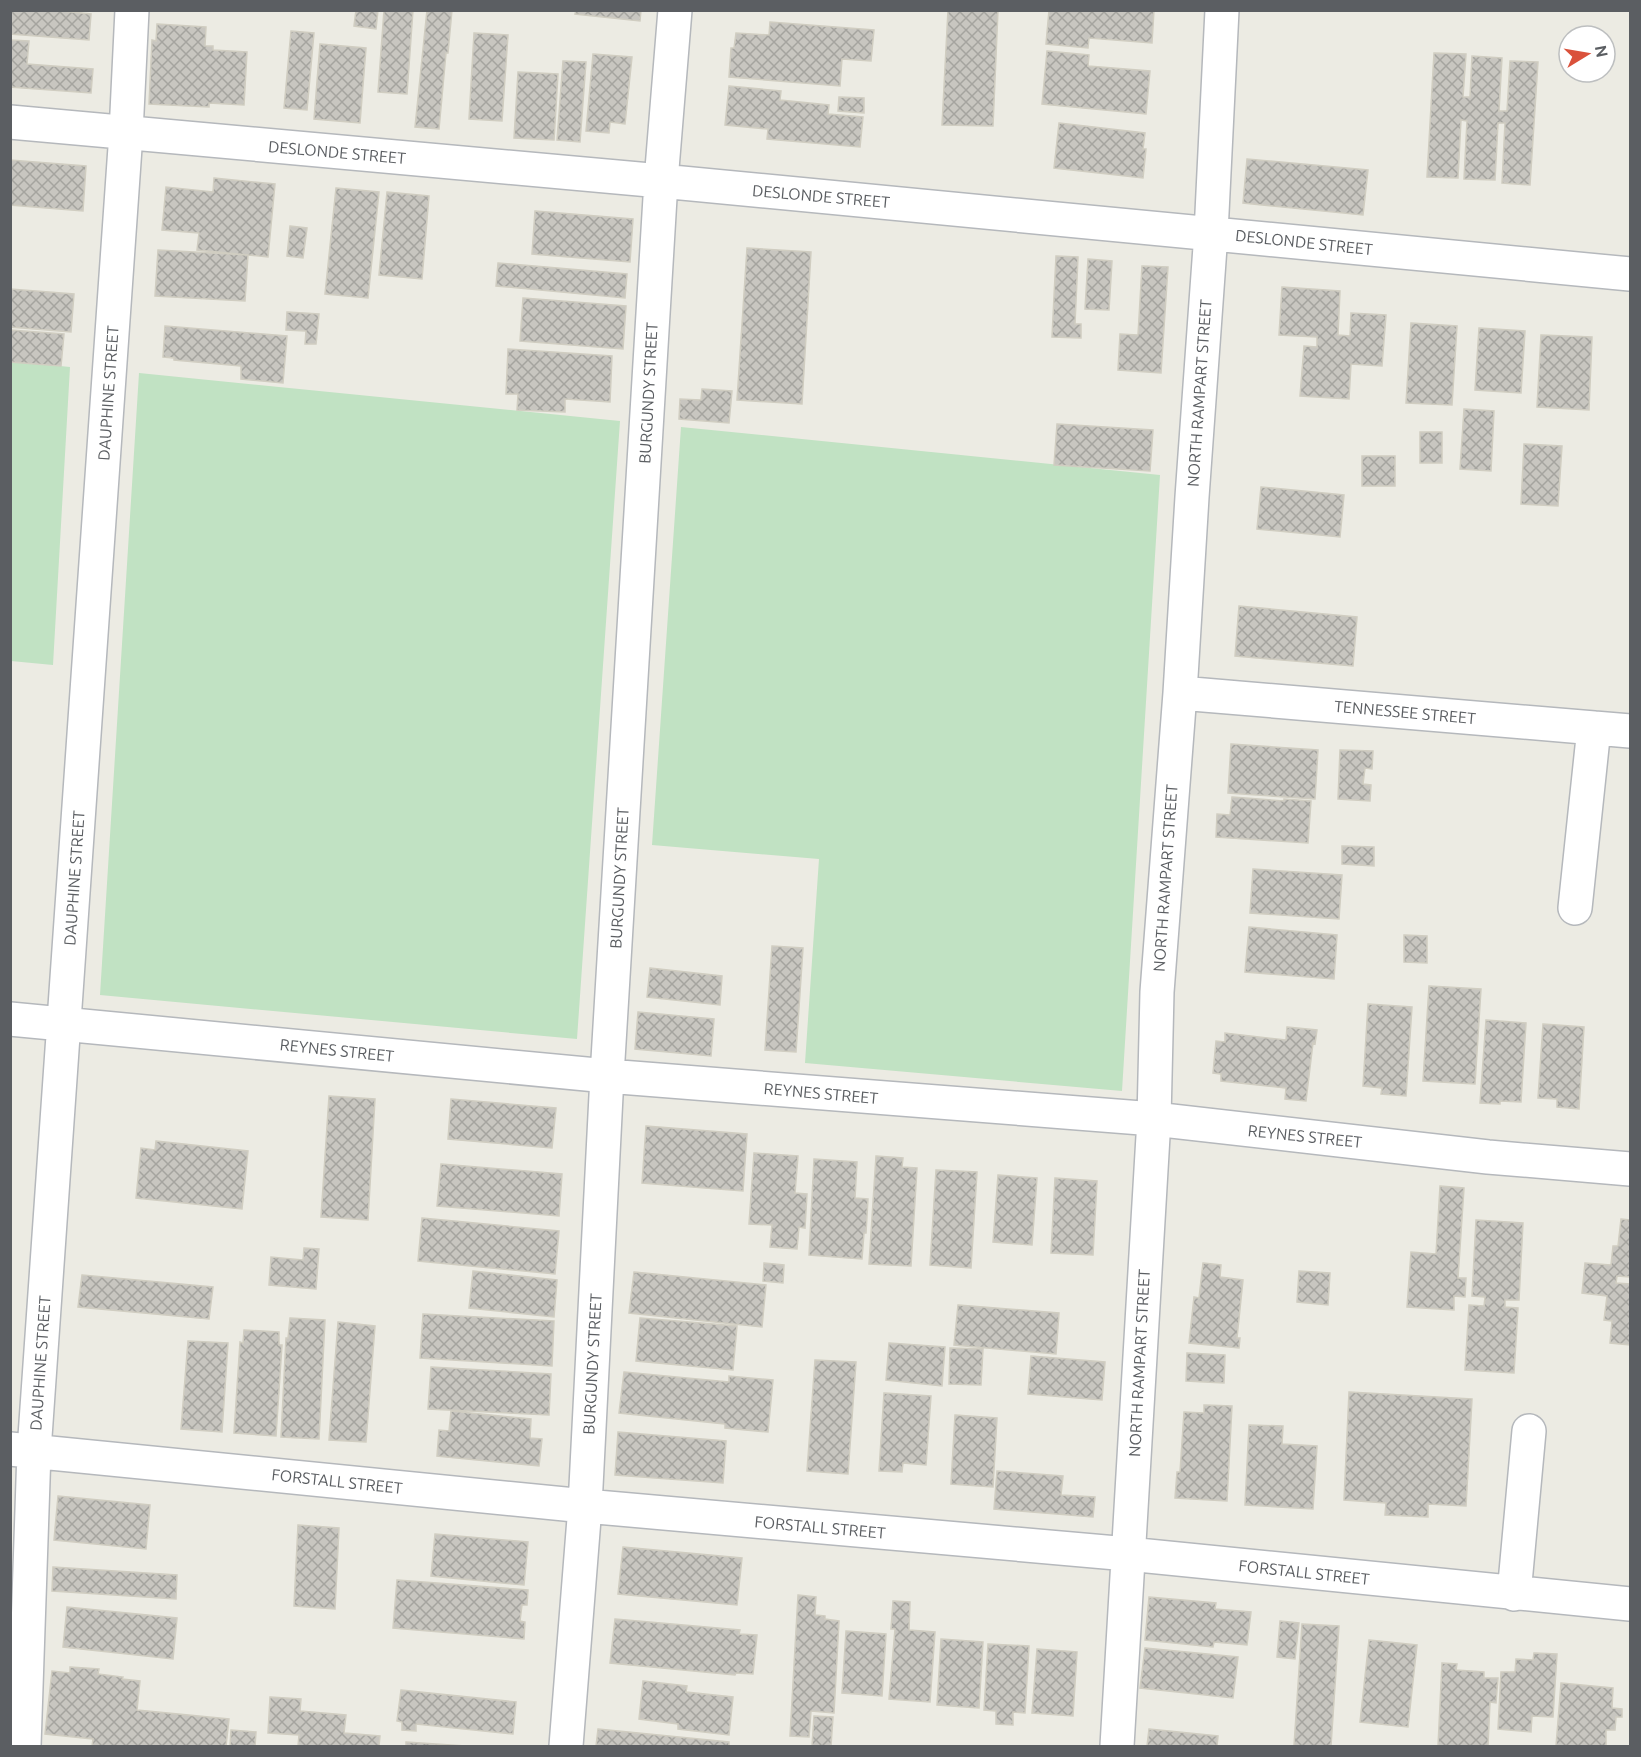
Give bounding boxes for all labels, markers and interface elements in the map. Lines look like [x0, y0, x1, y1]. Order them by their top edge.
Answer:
north arrow [1557, 24, 1617, 84]
text: N [1592, 44, 1612, 59]
street label: DESLONDE STREET [267, 137, 407, 167]
street label: DESLONDE STREET [751, 181, 891, 211]
street label: DESLONDE STREET [1234, 226, 1374, 258]
street label: NORTH RAMPART STREET [1183, 298, 1215, 487]
street label: BURGUNDY STREET [635, 322, 661, 464]
street label: DAUPHINE STREET [94, 325, 122, 461]
street label: TENNESSEE STREET [1333, 697, 1477, 727]
street label: NORTH RAMPART STREET [1149, 783, 1181, 972]
street label: BURGUNDY STREET [606, 807, 632, 949]
street label: DAUPHINE STREET [60, 810, 88, 946]
street label: REYNES STREET [279, 1035, 395, 1065]
street label: REYNES STREET [763, 1079, 879, 1107]
street label: REYNES STREET [1247, 1121, 1363, 1151]
street label: NORTH RAMPART STREET [1125, 1268, 1153, 1457]
street label: BURGUNDY STREET [579, 1293, 605, 1435]
street label: DAUPHINE STREET [26, 1295, 54, 1431]
street label: FORSTALL STREET [271, 1465, 403, 1497]
street label: FORSTALL STREET [754, 1512, 886, 1542]
street label: FORSTALL STREET [1238, 1556, 1370, 1588]

